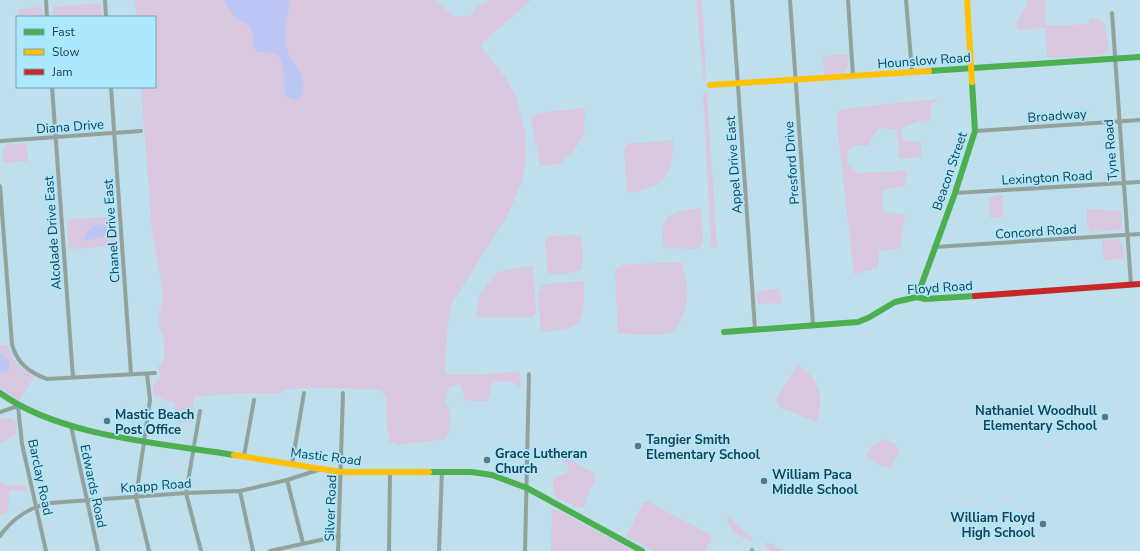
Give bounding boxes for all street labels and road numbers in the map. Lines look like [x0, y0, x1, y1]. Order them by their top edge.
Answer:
street label: Hounslow Road [877, 49, 971, 73]
street label: Broadway [1027, 105, 1088, 127]
street label: Appel Drive East [722, 115, 746, 214]
street label: Diana Drive [36, 116, 105, 138]
street label: Tyne Road [1100, 119, 1122, 181]
street label: Presford Drive [780, 121, 804, 205]
street label: Beacon Street [928, 129, 972, 213]
street label: Lexington Road [1001, 167, 1093, 189]
street label: Alcolade Drive East [40, 175, 66, 291]
street label: Chanel Drive East [99, 178, 125, 283]
street label: Concord Road [995, 220, 1077, 244]
street label: Floyd Road [907, 277, 974, 299]
street label: Barclay Road [23, 438, 57, 517]
street label: Edwards Road [75, 443, 111, 530]
street label: Mastic Road [289, 444, 362, 470]
street label: Knapp Road [120, 475, 192, 497]
street label: Silver Road [321, 475, 341, 542]

